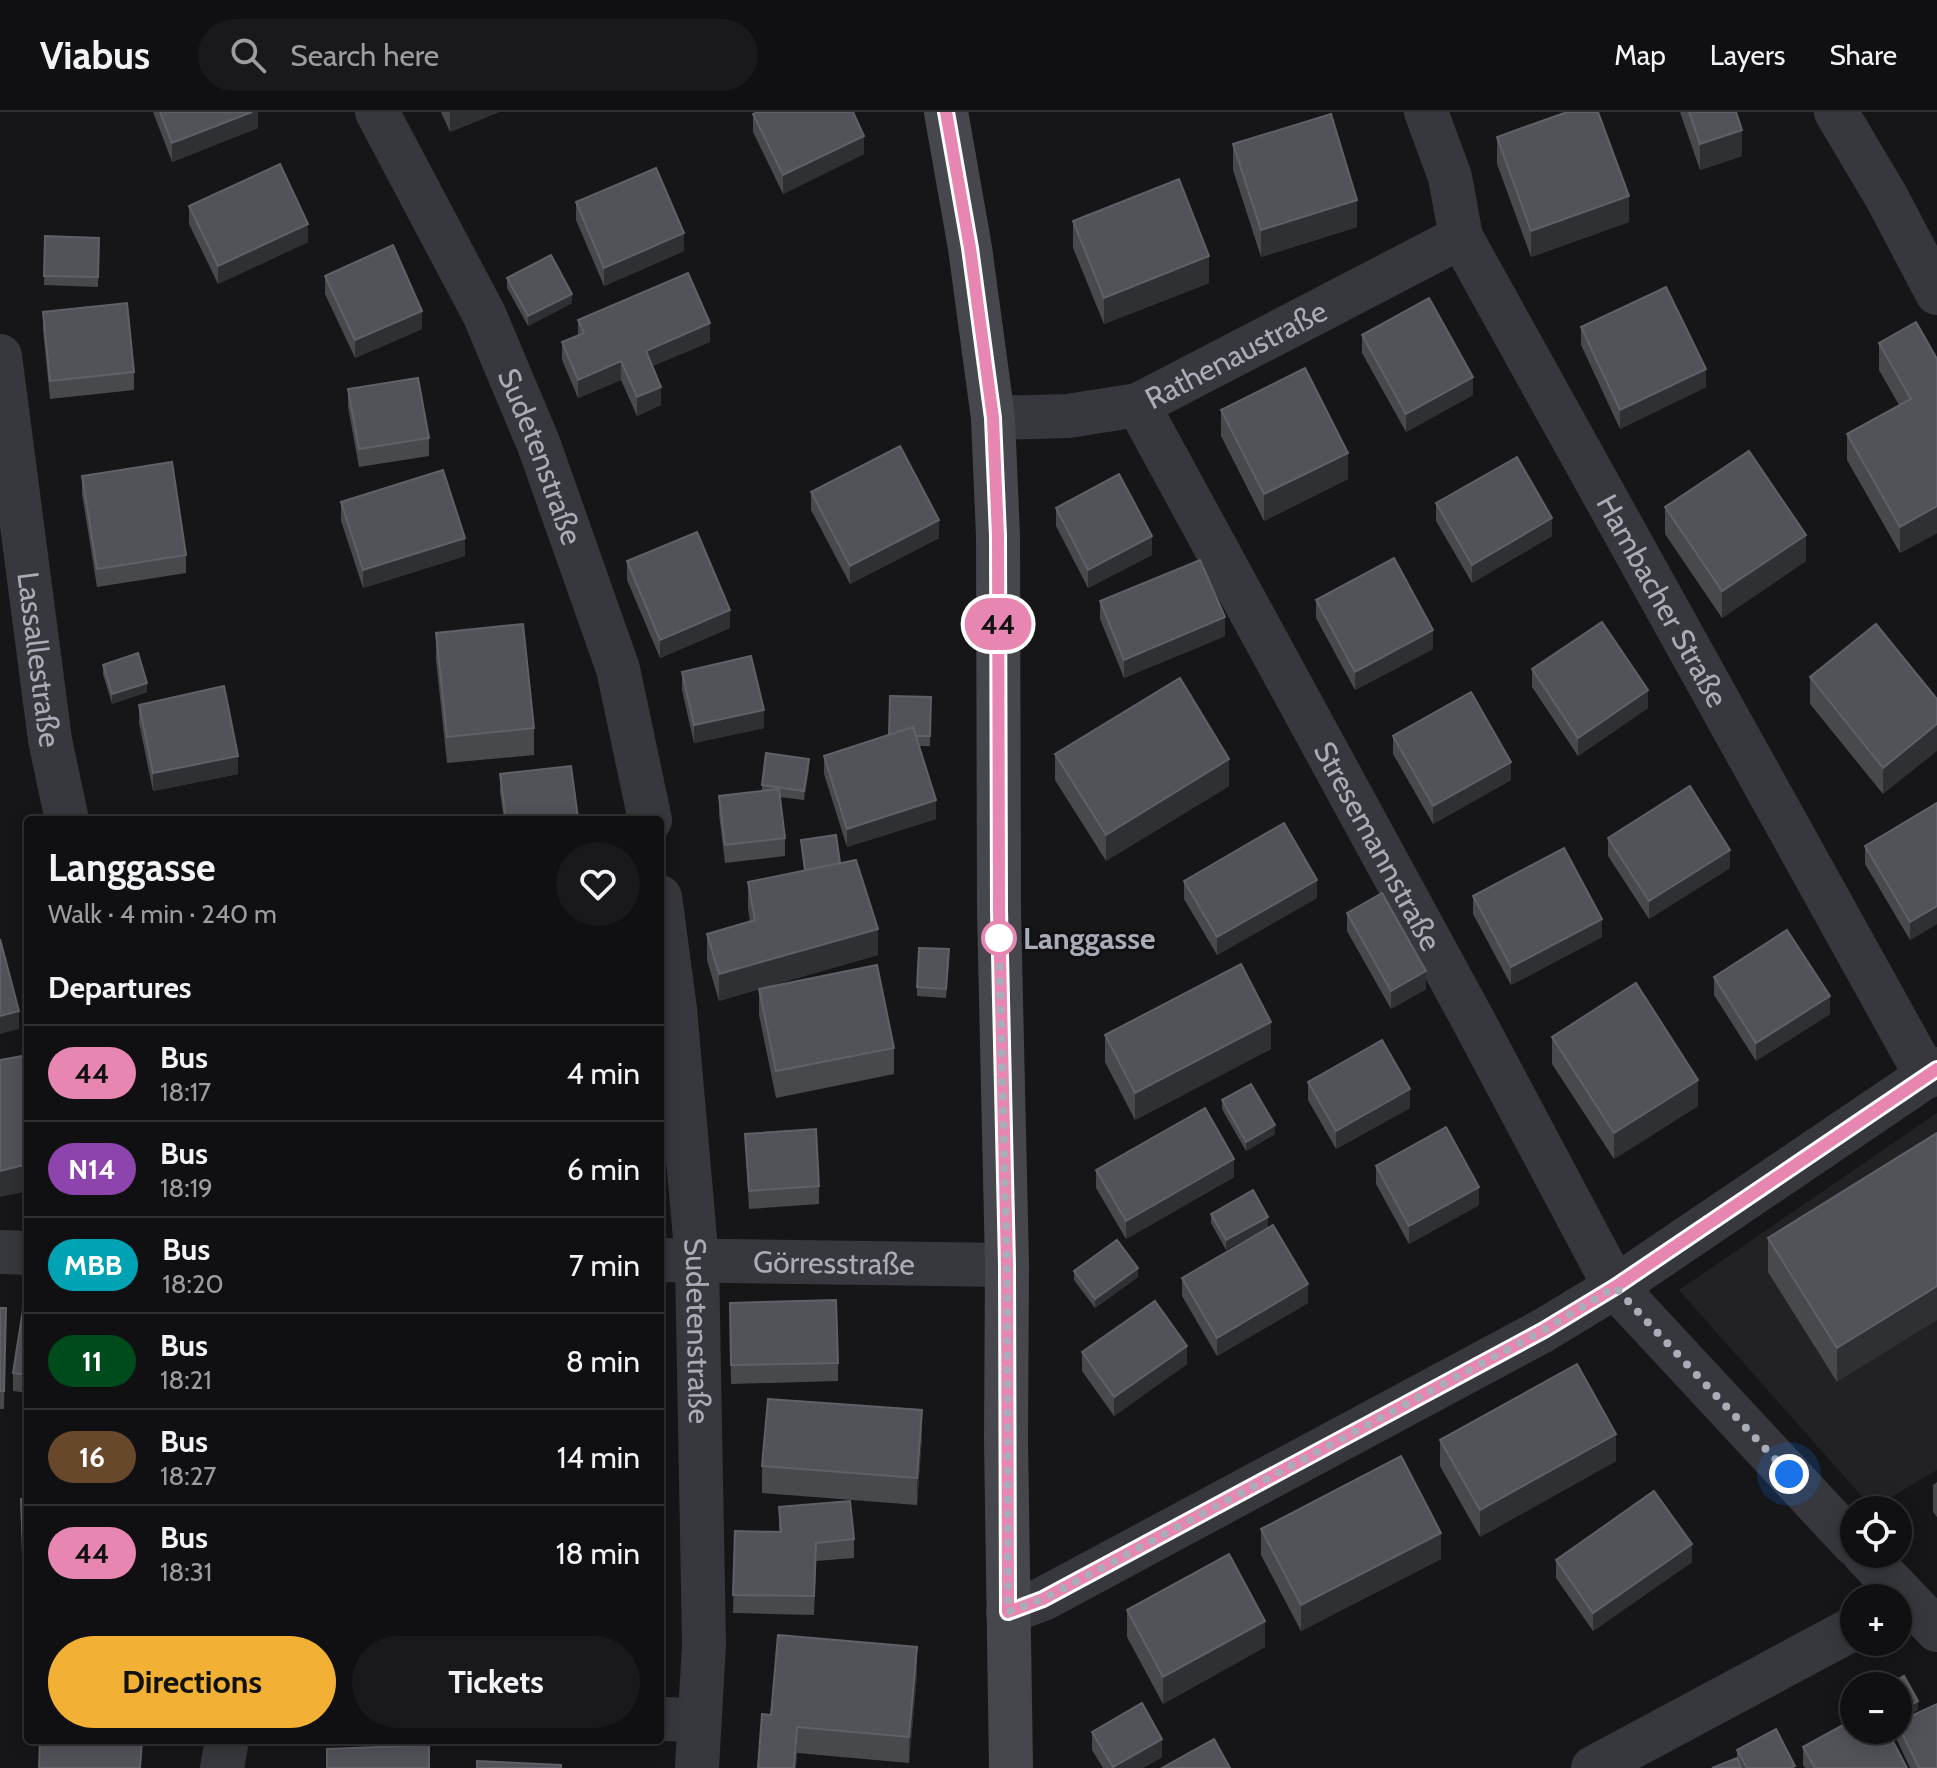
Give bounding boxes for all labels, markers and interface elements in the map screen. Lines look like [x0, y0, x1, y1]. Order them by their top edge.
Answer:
search box [198, 19, 758, 91]
text: Viabus [40, 32, 150, 79]
icon: search [226, 33, 270, 77]
text: Search here [290, 37, 439, 74]
text: Map [1614, 38, 1666, 72]
text: Layers [1710, 38, 1785, 72]
text: Share [1829, 38, 1897, 72]
street label: Rathenaustraße [1139, 292, 1333, 417]
street label: Sudetenstraße [490, 363, 591, 550]
street label: Hambacher Straße [1589, 488, 1736, 713]
street label: Lassallestraße [10, 569, 69, 750]
line badge: 44 [962, 598, 1034, 650]
text: 44 [981, 607, 1015, 641]
street label: Stresemannstraße [1306, 735, 1450, 957]
button: heart [556, 842, 640, 926]
text: Langgasse [48, 844, 216, 891]
text: Walk · 4 min · 240 m [48, 898, 277, 930]
place label: Langgasse [1023, 920, 1155, 957]
marker: Langgasse [982, 921, 1016, 955]
text: Departures [48, 969, 192, 1006]
text: Bus [160, 1039, 208, 1076]
text: 4 min [566, 1055, 640, 1092]
text: 44 [75, 1056, 109, 1090]
text: 18:17 [160, 1076, 211, 1108]
text: Bus [160, 1135, 208, 1172]
text: 6 min [567, 1151, 640, 1188]
text: N14 [68, 1152, 116, 1186]
text: 18:19 [160, 1172, 213, 1204]
text: Bus [162, 1231, 210, 1268]
street label: Sudetenstraße [677, 1236, 718, 1424]
street label: Görresstraße [753, 1243, 915, 1282]
text: 7 min [569, 1247, 640, 1284]
text: MBB [64, 1248, 122, 1282]
text: 18:20 [162, 1268, 224, 1300]
text: Bus [160, 1327, 208, 1364]
text: 8 min [566, 1343, 640, 1380]
text: 11 [82, 1344, 102, 1378]
text: 18:21 [160, 1364, 212, 1396]
text: Bus [160, 1423, 208, 1460]
text: 14 min [557, 1439, 640, 1476]
text: 16 [79, 1440, 105, 1474]
your location [1769, 1454, 1809, 1494]
text: 18:27 [160, 1460, 216, 1492]
map controls [1840, 1496, 1912, 1744]
button: locate [1840, 1496, 1912, 1568]
text: Bus [160, 1519, 208, 1556]
text: 18 min [556, 1535, 640, 1572]
text: 44 [75, 1536, 109, 1570]
text: 18:31 [160, 1556, 212, 1588]
button: + [1840, 1584, 1912, 1656]
button: Directions [48, 1636, 336, 1728]
button: Tickets [352, 1636, 640, 1728]
button: − [1840, 1672, 1912, 1744]

